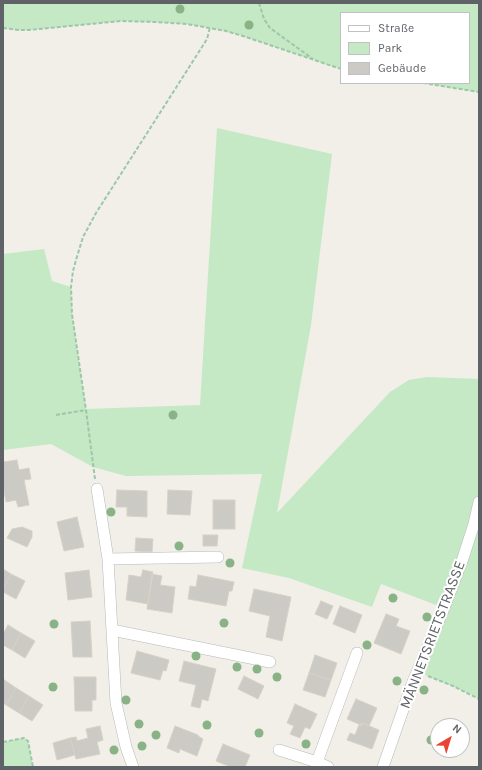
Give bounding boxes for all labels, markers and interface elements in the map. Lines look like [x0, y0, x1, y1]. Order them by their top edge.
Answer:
legend [340, 12, 470, 84]
text: Straße [378, 21, 414, 35]
text: Park [378, 41, 402, 55]
text: Gebäude [378, 61, 426, 75]
street label: MÄNNETSRIETSTRASSE [396, 558, 470, 712]
north arrow [430, 718, 470, 758]
text: N [450, 721, 464, 736]

